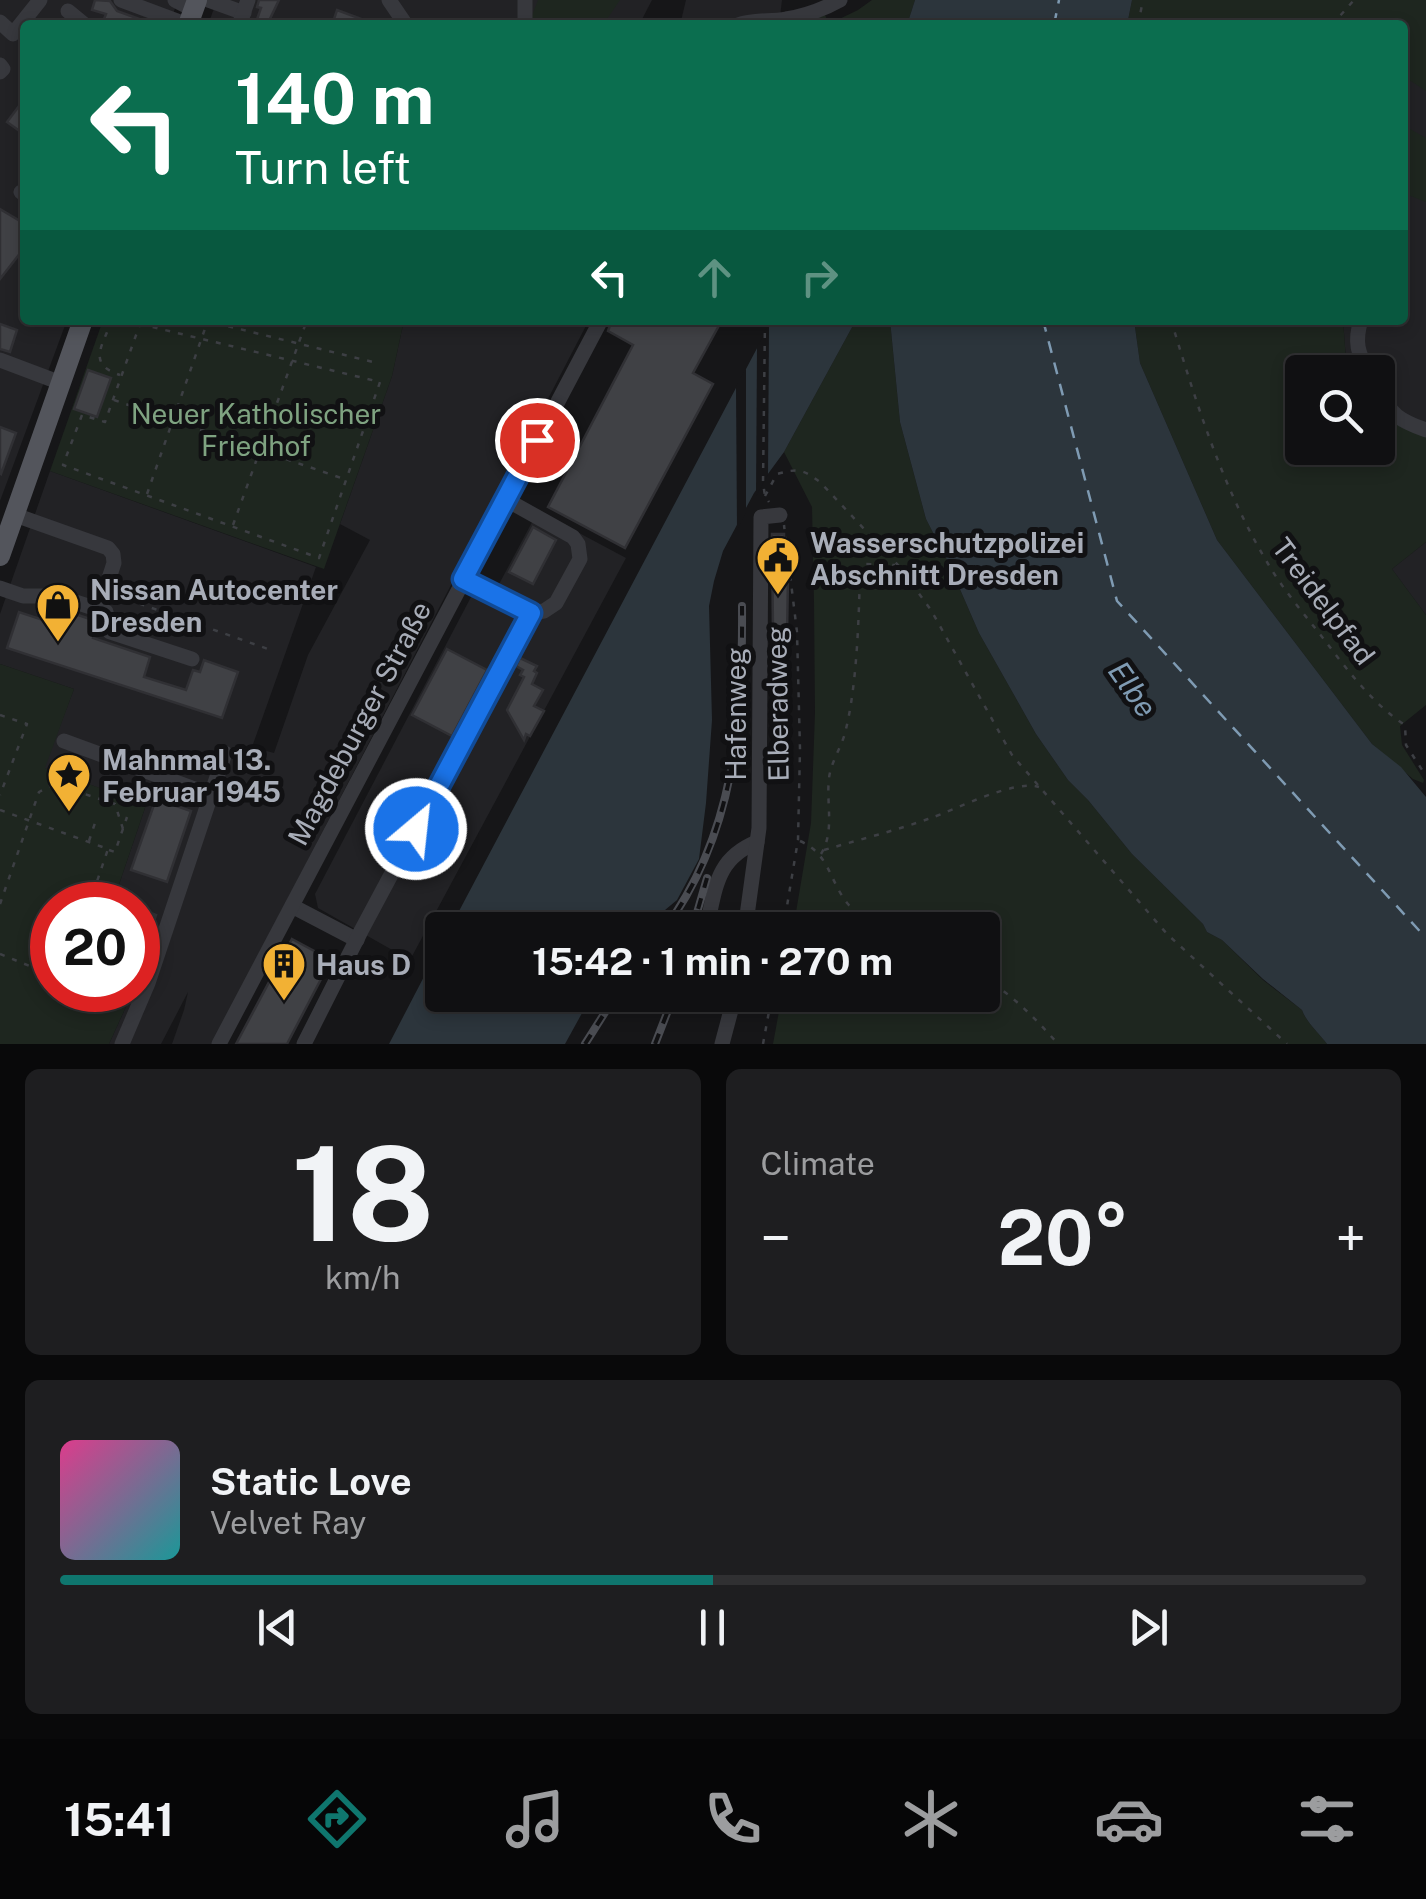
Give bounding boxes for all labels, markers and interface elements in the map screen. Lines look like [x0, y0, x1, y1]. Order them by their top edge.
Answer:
text: 140 m [235, 57, 434, 140]
icon: left [70, 60, 200, 190]
text: Turn left [235, 141, 411, 194]
icon: left [582, 250, 637, 305]
icon: ahead [687, 250, 742, 305]
icon: right [792, 250, 847, 305]
map controls [1285, 355, 1395, 465]
button: search [1285, 355, 1395, 465]
park label: Neuer Katholischer Friedhof [131, 397, 381, 462]
pin [495, 398, 580, 483]
icon: arrive [510, 413, 565, 468]
place label: Wasserschutzpolizei Abschnitt Dresden [810, 526, 1084, 591]
street label: Treidelpfad [1266, 531, 1382, 671]
public building icon: Wasserschutzpolizei Abschnitt Dresden [755, 535, 801, 596]
place label: Nissan Autocenter Dresden [90, 573, 338, 638]
shop icon: Nissan Autocenter Dresden [35, 582, 81, 643]
street label: Magdeburger Straße [281, 595, 437, 851]
street label: Elberadweg [759, 626, 795, 782]
street label: Hafenweg [719, 647, 752, 781]
water label: Elbe [1101, 654, 1165, 724]
place label: Mahnmal 13. Februar 1945 [102, 743, 281, 808]
place icon: Mahnmal 13. Februar 1945 [46, 752, 92, 813]
position arrow [364, 777, 468, 881]
speed limit sign: 20 [30, 882, 160, 1012]
text: 15:42 · 1 min · 270 m [532, 939, 893, 984]
building icon: Haus D [261, 941, 307, 1002]
place label: Haus D [316, 948, 411, 981]
text: 18 [291, 1118, 434, 1270]
text: Climate [761, 1145, 875, 1182]
text: 20° [997, 1194, 1129, 1282]
text: − [761, 1206, 791, 1270]
text: + [1335, 1206, 1366, 1270]
text: km/h [325, 1259, 400, 1296]
text: Static Love [210, 1459, 412, 1504]
text: Velvet Ray [210, 1504, 366, 1541]
icon: previous [250, 1600, 305, 1655]
icon: pause [685, 1600, 740, 1655]
icon: next [1121, 1600, 1176, 1655]
icon: directions [302, 1784, 372, 1854]
icon: music [500, 1784, 570, 1854]
icon: phone [698, 1784, 768, 1854]
icon: climate [896, 1784, 966, 1854]
icon: car [1094, 1784, 1164, 1854]
icon: filters [1292, 1784, 1362, 1854]
text: 15:41 [64, 1793, 174, 1846]

